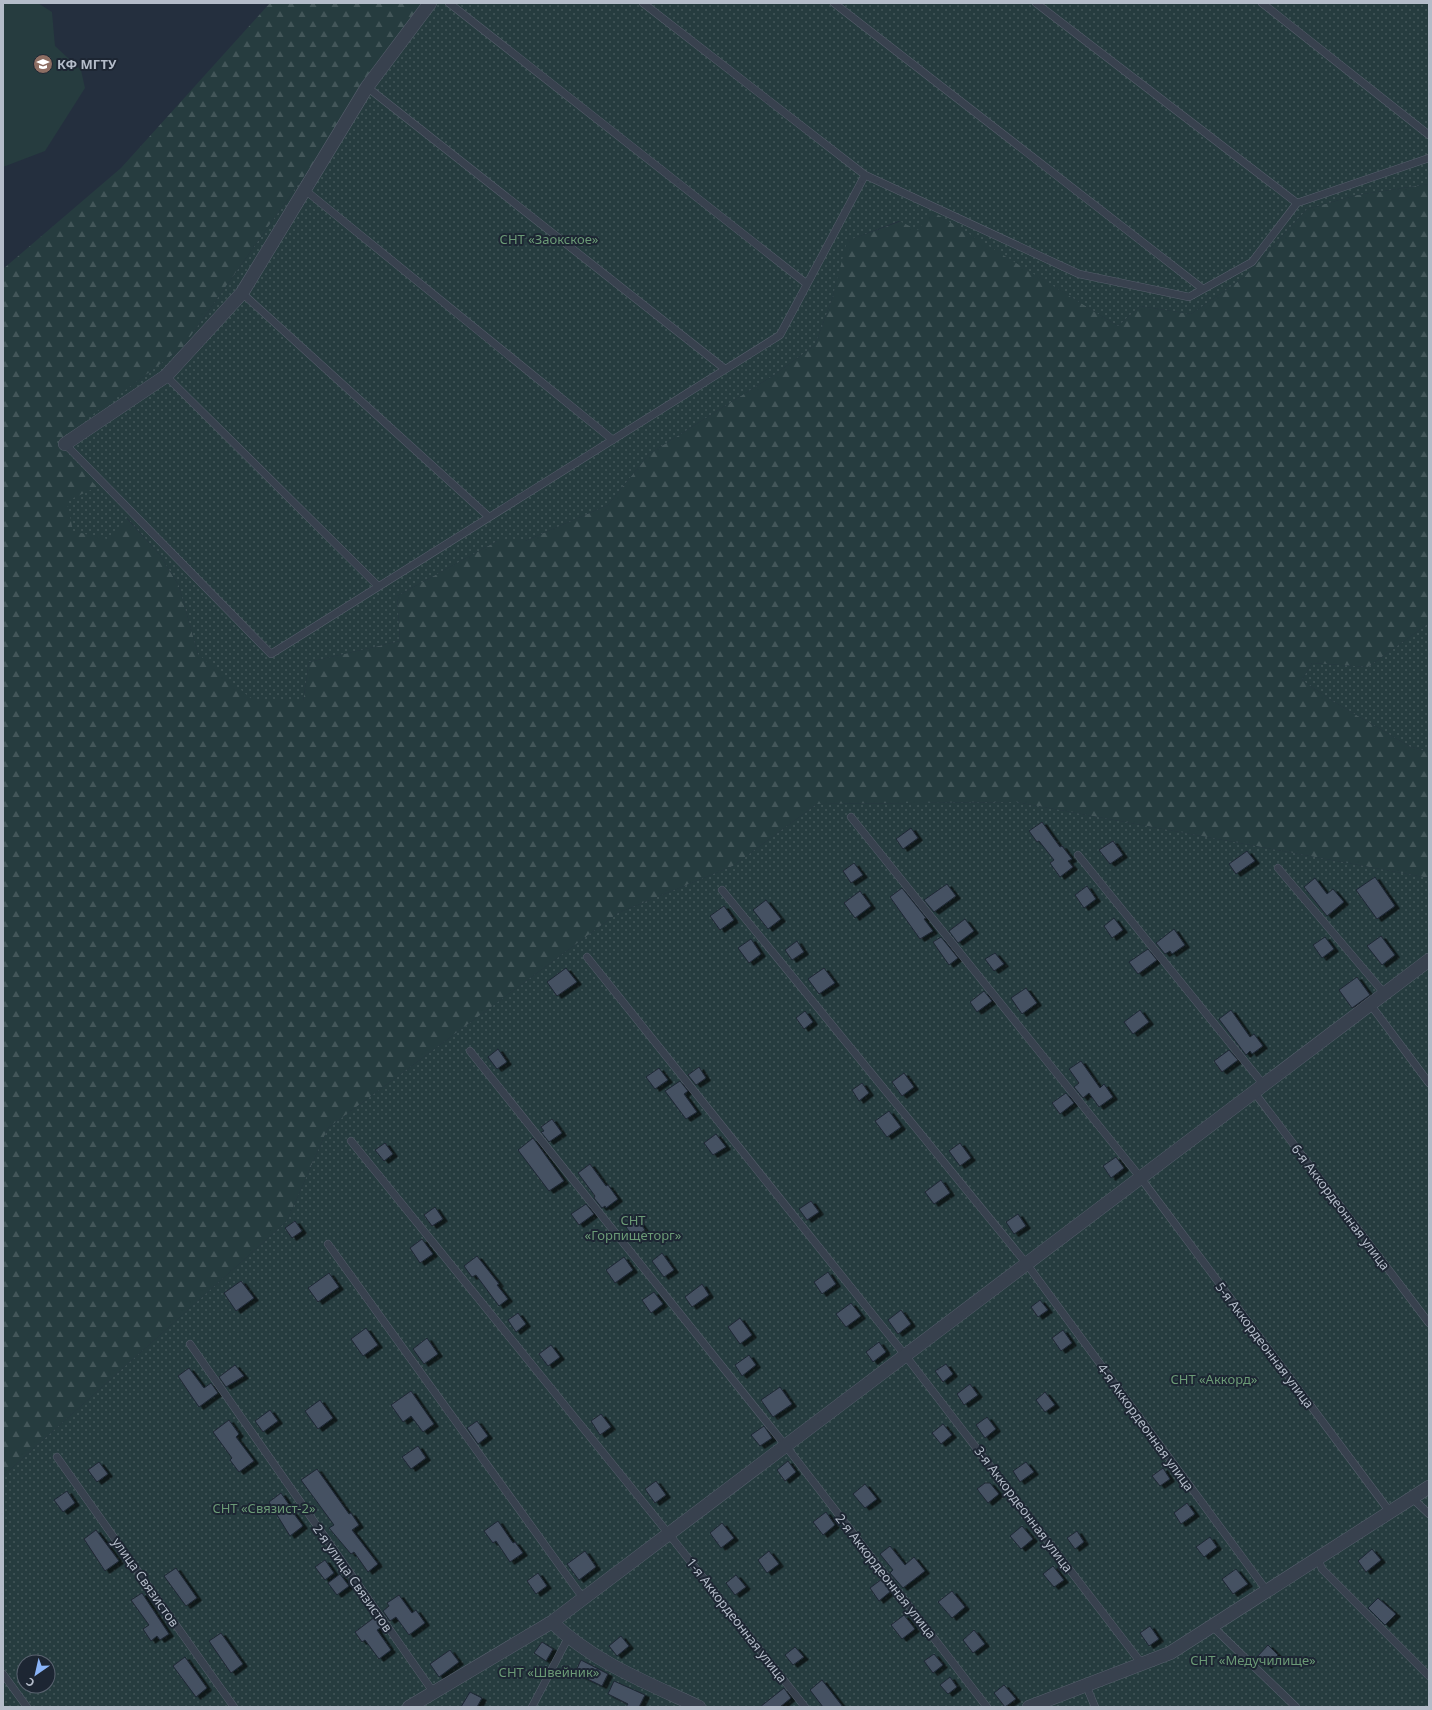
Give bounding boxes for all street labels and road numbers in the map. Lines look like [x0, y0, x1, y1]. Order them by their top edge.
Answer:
street label: 6-я Аккордеонная улица [1288, 1140, 1394, 1274]
street label: 5-я Аккордеонная улица [1212, 1278, 1318, 1412]
street label: 4-я Аккордеонная улица [1094, 1360, 1198, 1494]
street label: 3-я Аккордеонная улица [971, 1442, 1077, 1576]
street label: 2-я Аккордеонная улица [832, 1510, 940, 1642]
street label: 2-я улица Связистов [309, 1521, 397, 1635]
street label: улица Связистов [108, 1534, 184, 1630]
street label: 1-я Аккордеонная улица [683, 1554, 791, 1686]

